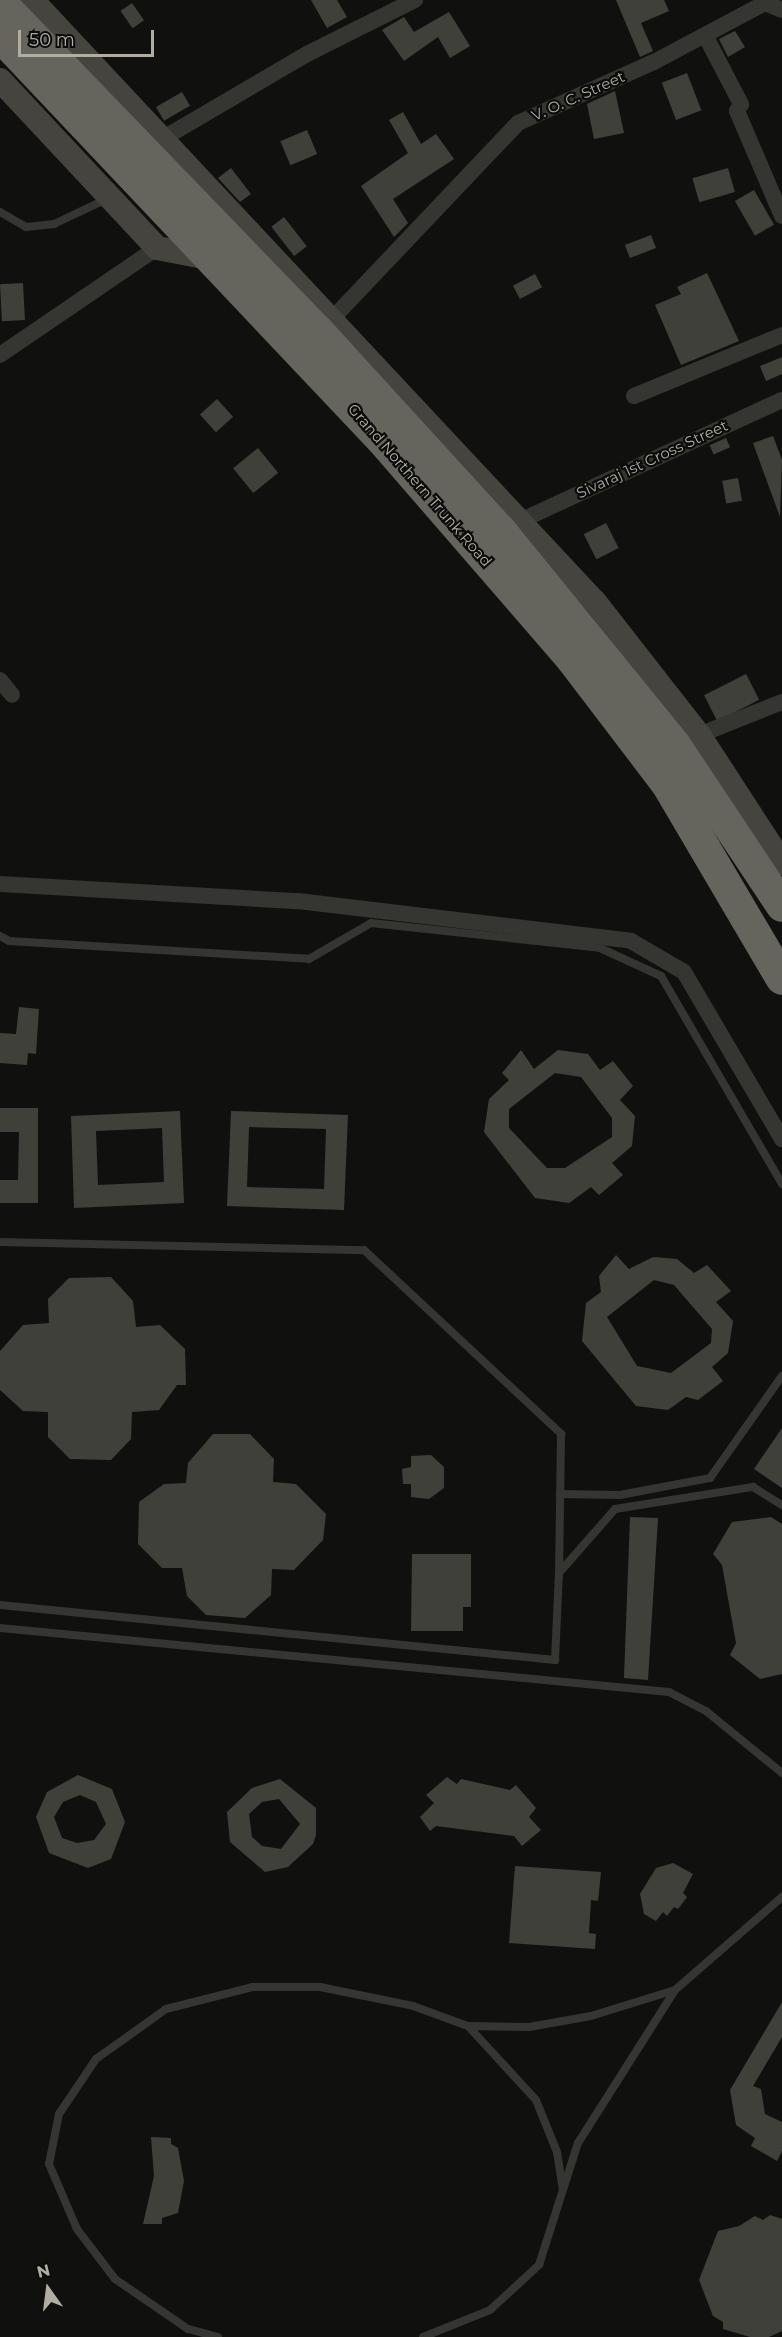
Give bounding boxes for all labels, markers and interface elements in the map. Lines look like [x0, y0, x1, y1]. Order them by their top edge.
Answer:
scale bar [21, 18, 158, 56]
text: 50 m [29, 29, 75, 51]
street label: V. O. C. Street [529, 67, 627, 125]
street label: Grand Northern Trunk Road [344, 400, 496, 570]
street label: Sivaraj 1st Cross Street [574, 416, 730, 502]
north arrow [18, 2259, 78, 2319]
text: N [35, 2260, 52, 2282]

